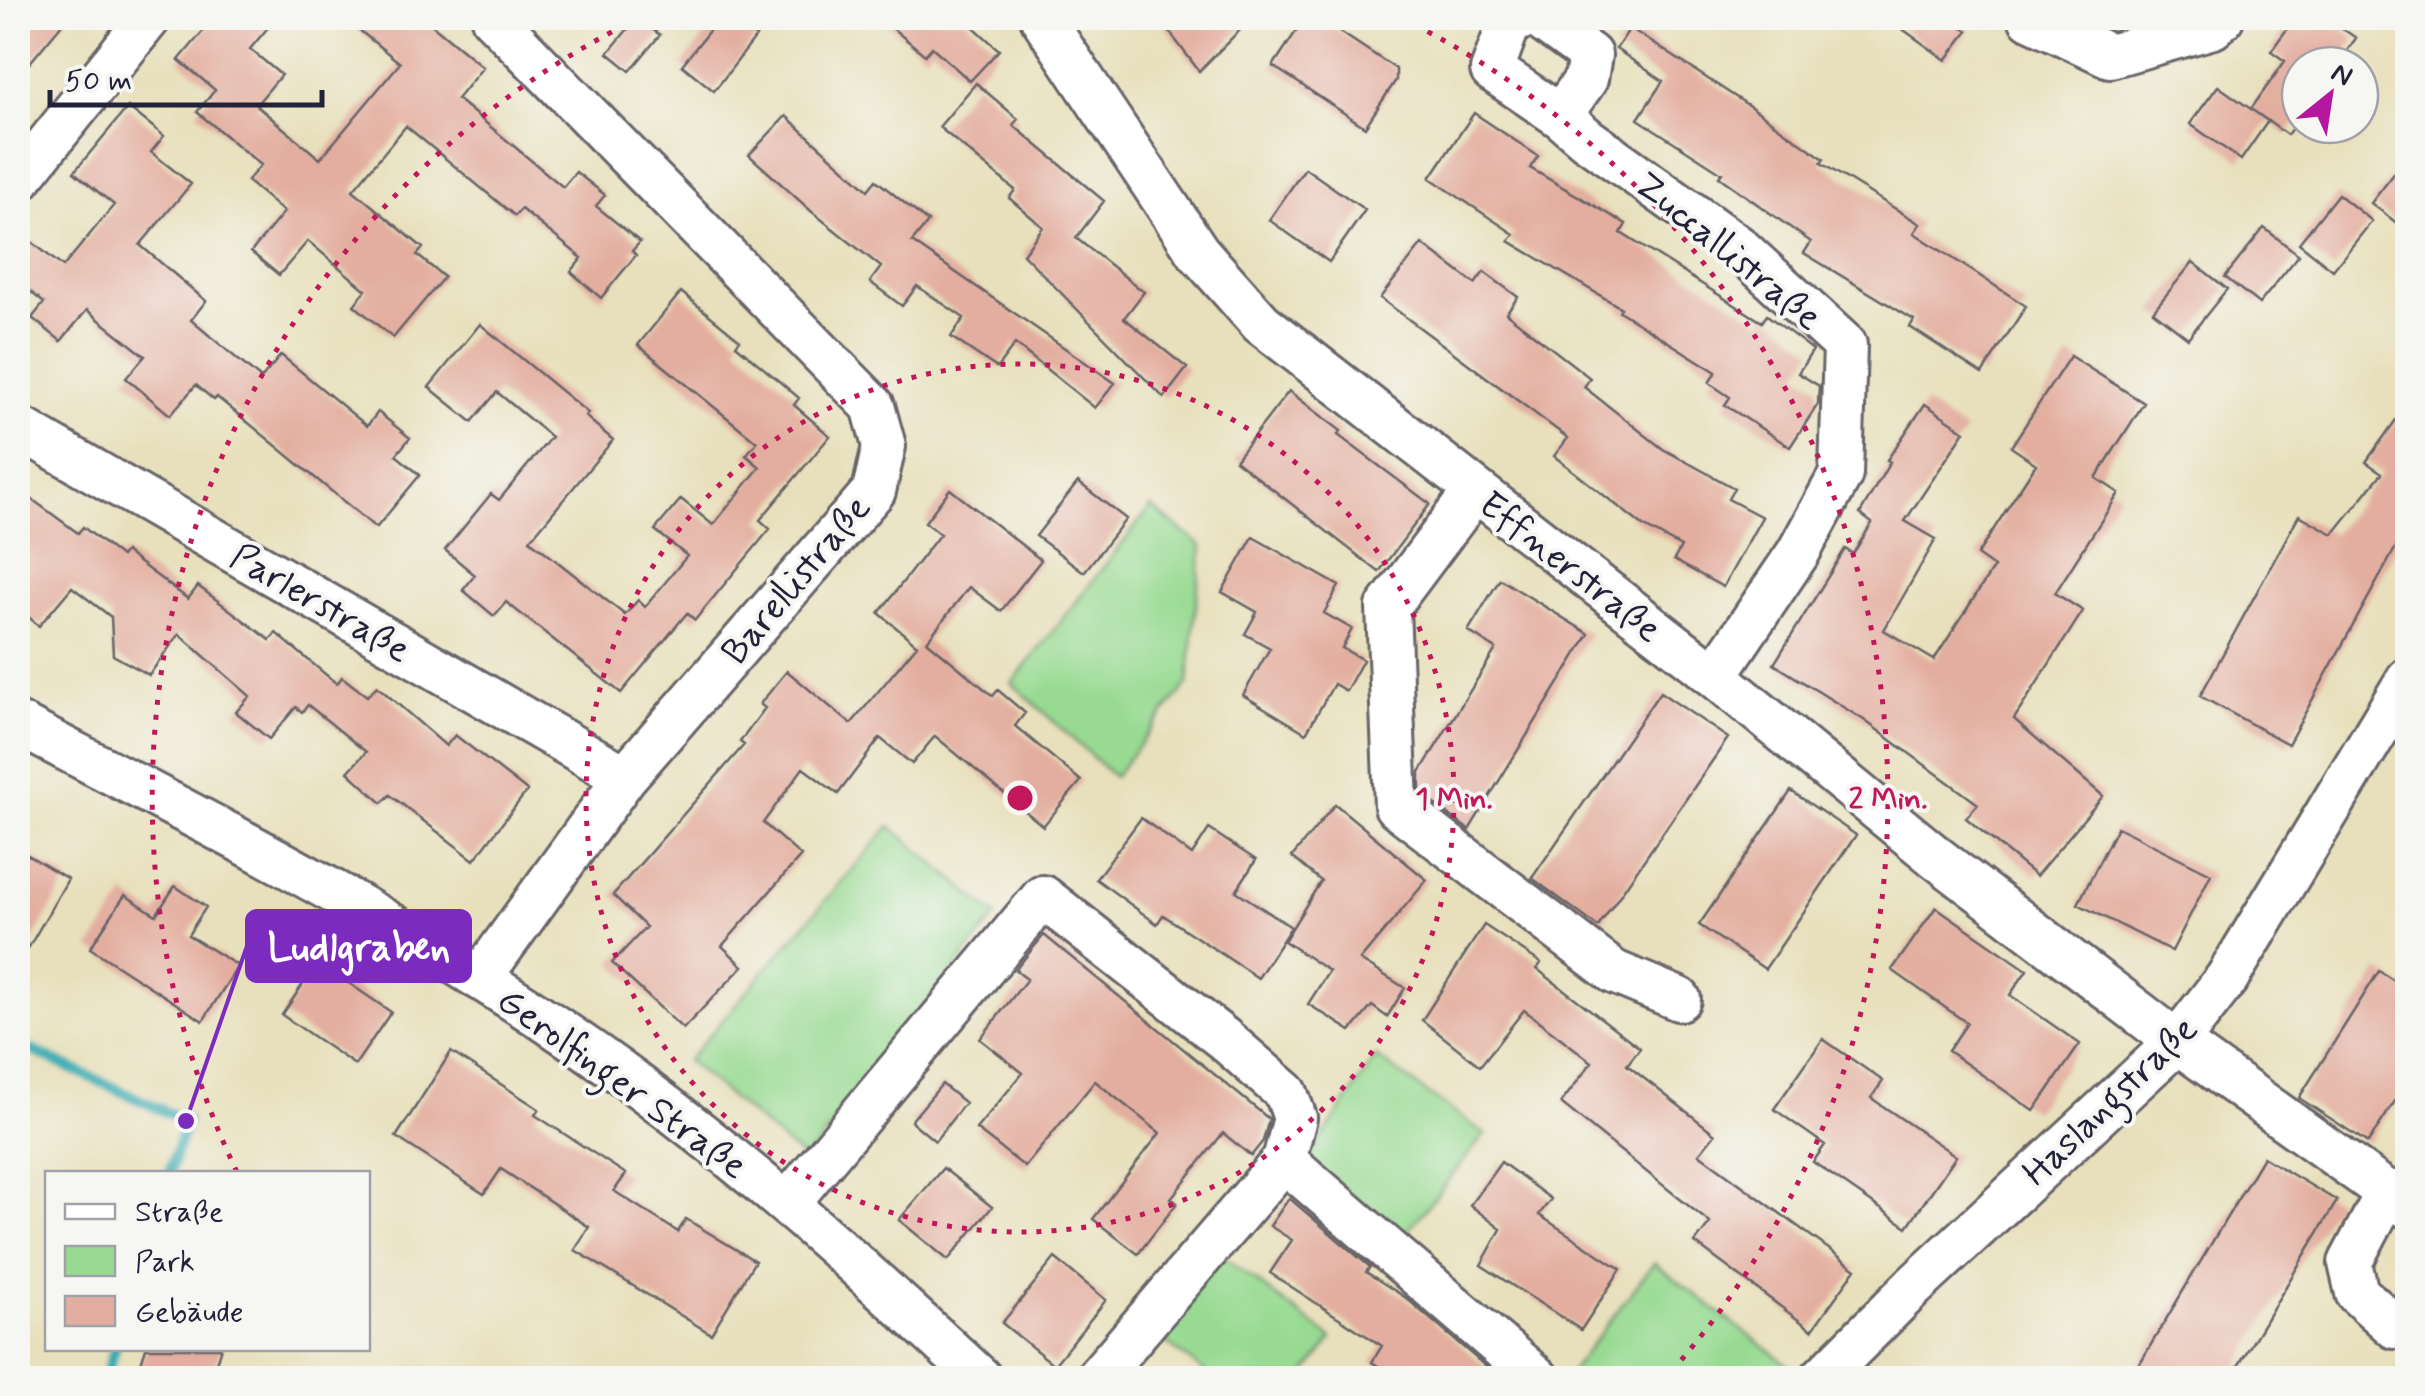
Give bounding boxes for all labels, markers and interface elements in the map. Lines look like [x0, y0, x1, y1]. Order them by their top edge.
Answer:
scale bar [50, 45, 322, 107]
north arrow [2280, 45, 2380, 145]
text: N [2324, 55, 2359, 96]
text: 50 m [65, 62, 132, 101]
street label: Zuccallistraße [1624, 161, 1831, 343]
street label: Effnerstraße [1468, 481, 1671, 655]
street label: Barellistraße [711, 485, 882, 676]
street label: Parlerstraße [221, 533, 419, 675]
centre of rings [1002, 780, 1038, 816]
text: 1 Min. [1415, 780, 1493, 819]
text: 2 Min. [1848, 780, 1928, 819]
callout: Ludlgraben [247, 911, 470, 981]
text: Ludlgraben [268, 923, 450, 976]
street label: Gerolfinger Straße [484, 977, 756, 1195]
street label: Haslangstraße [2013, 1006, 2212, 1201]
legend [45, 1171, 370, 1351]
text: Straße [135, 1193, 223, 1232]
text: Park [135, 1243, 195, 1282]
text: Gebäude [135, 1293, 243, 1332]

